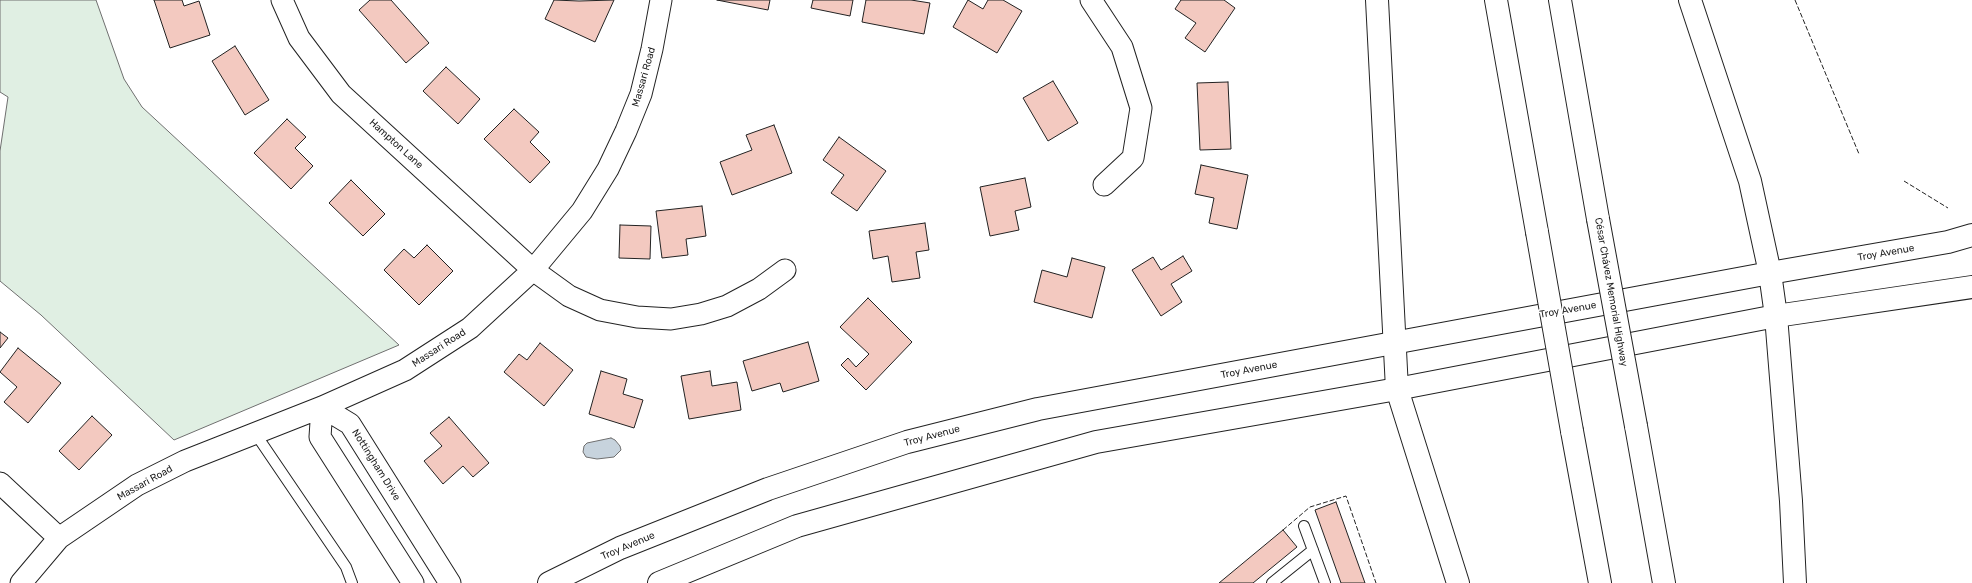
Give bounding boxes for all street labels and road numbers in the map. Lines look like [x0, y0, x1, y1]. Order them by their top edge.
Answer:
street label: Massari Road [630, 46, 658, 108]
street label: Hampton Lane [367, 117, 425, 171]
street label: César Chávez Memorial Highway [1592, 217, 1630, 367]
street label: Troy Avenue [1857, 242, 1915, 264]
street label: Troy Avenue [1539, 299, 1597, 321]
street label: Massari Road [410, 326, 468, 370]
street label: Troy Avenue [1220, 359, 1278, 381]
street label: Troy Avenue [903, 423, 961, 449]
street label: Nottingham Drive [349, 427, 403, 503]
street label: Massari Road [115, 463, 175, 503]
street label: Troy Avenue [599, 529, 657, 563]

